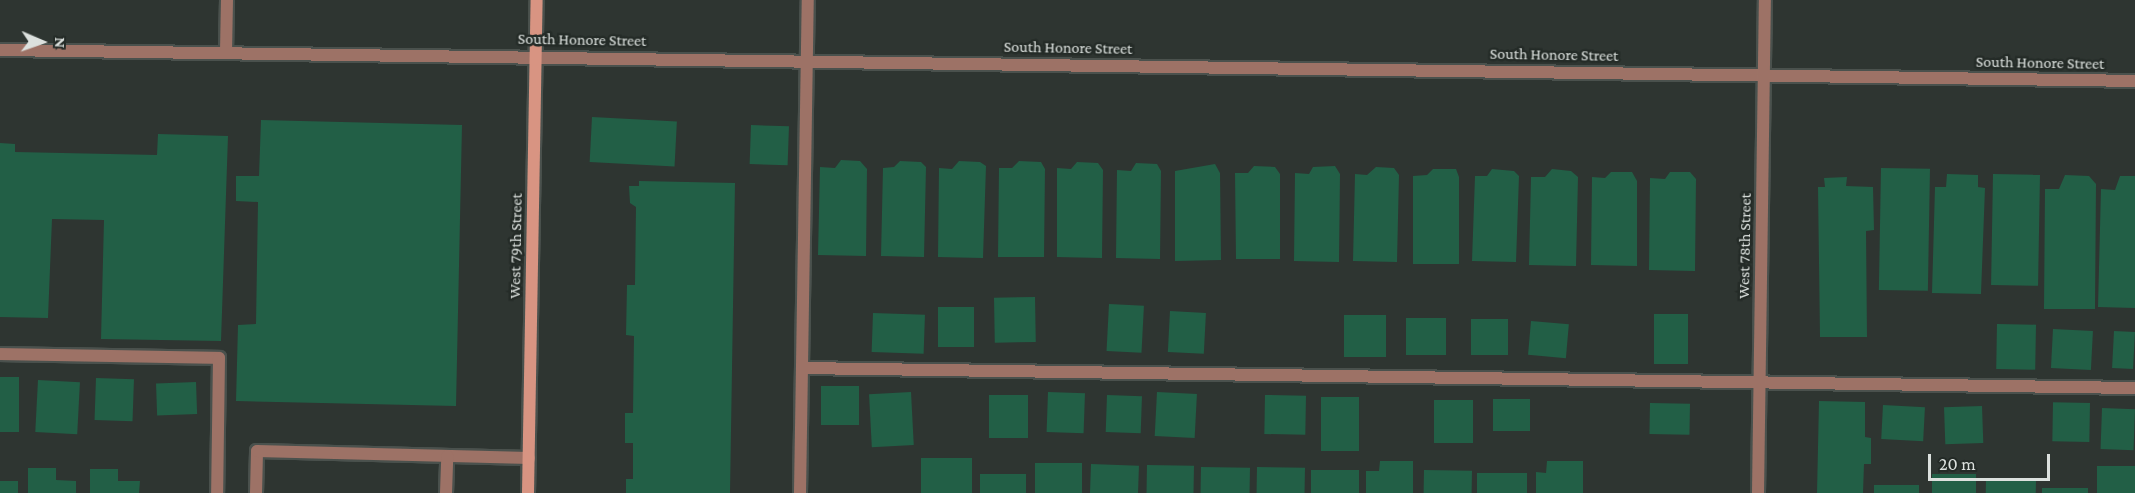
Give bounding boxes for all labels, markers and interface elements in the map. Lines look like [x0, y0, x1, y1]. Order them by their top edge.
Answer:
north arrow [12, 12, 72, 72]
street label: South Honore Street [518, 29, 646, 51]
text: N [52, 37, 69, 48]
street label: South Honore Street [1004, 37, 1132, 59]
street label: South Honore Street [1490, 44, 1618, 66]
street label: South Honore Street [1976, 52, 2104, 74]
street label: West 79th Street [505, 193, 527, 299]
street label: West 78th Street [1734, 193, 1756, 299]
scale bar [1931, 442, 2052, 480]
text: 20 m [1939, 454, 1976, 474]

